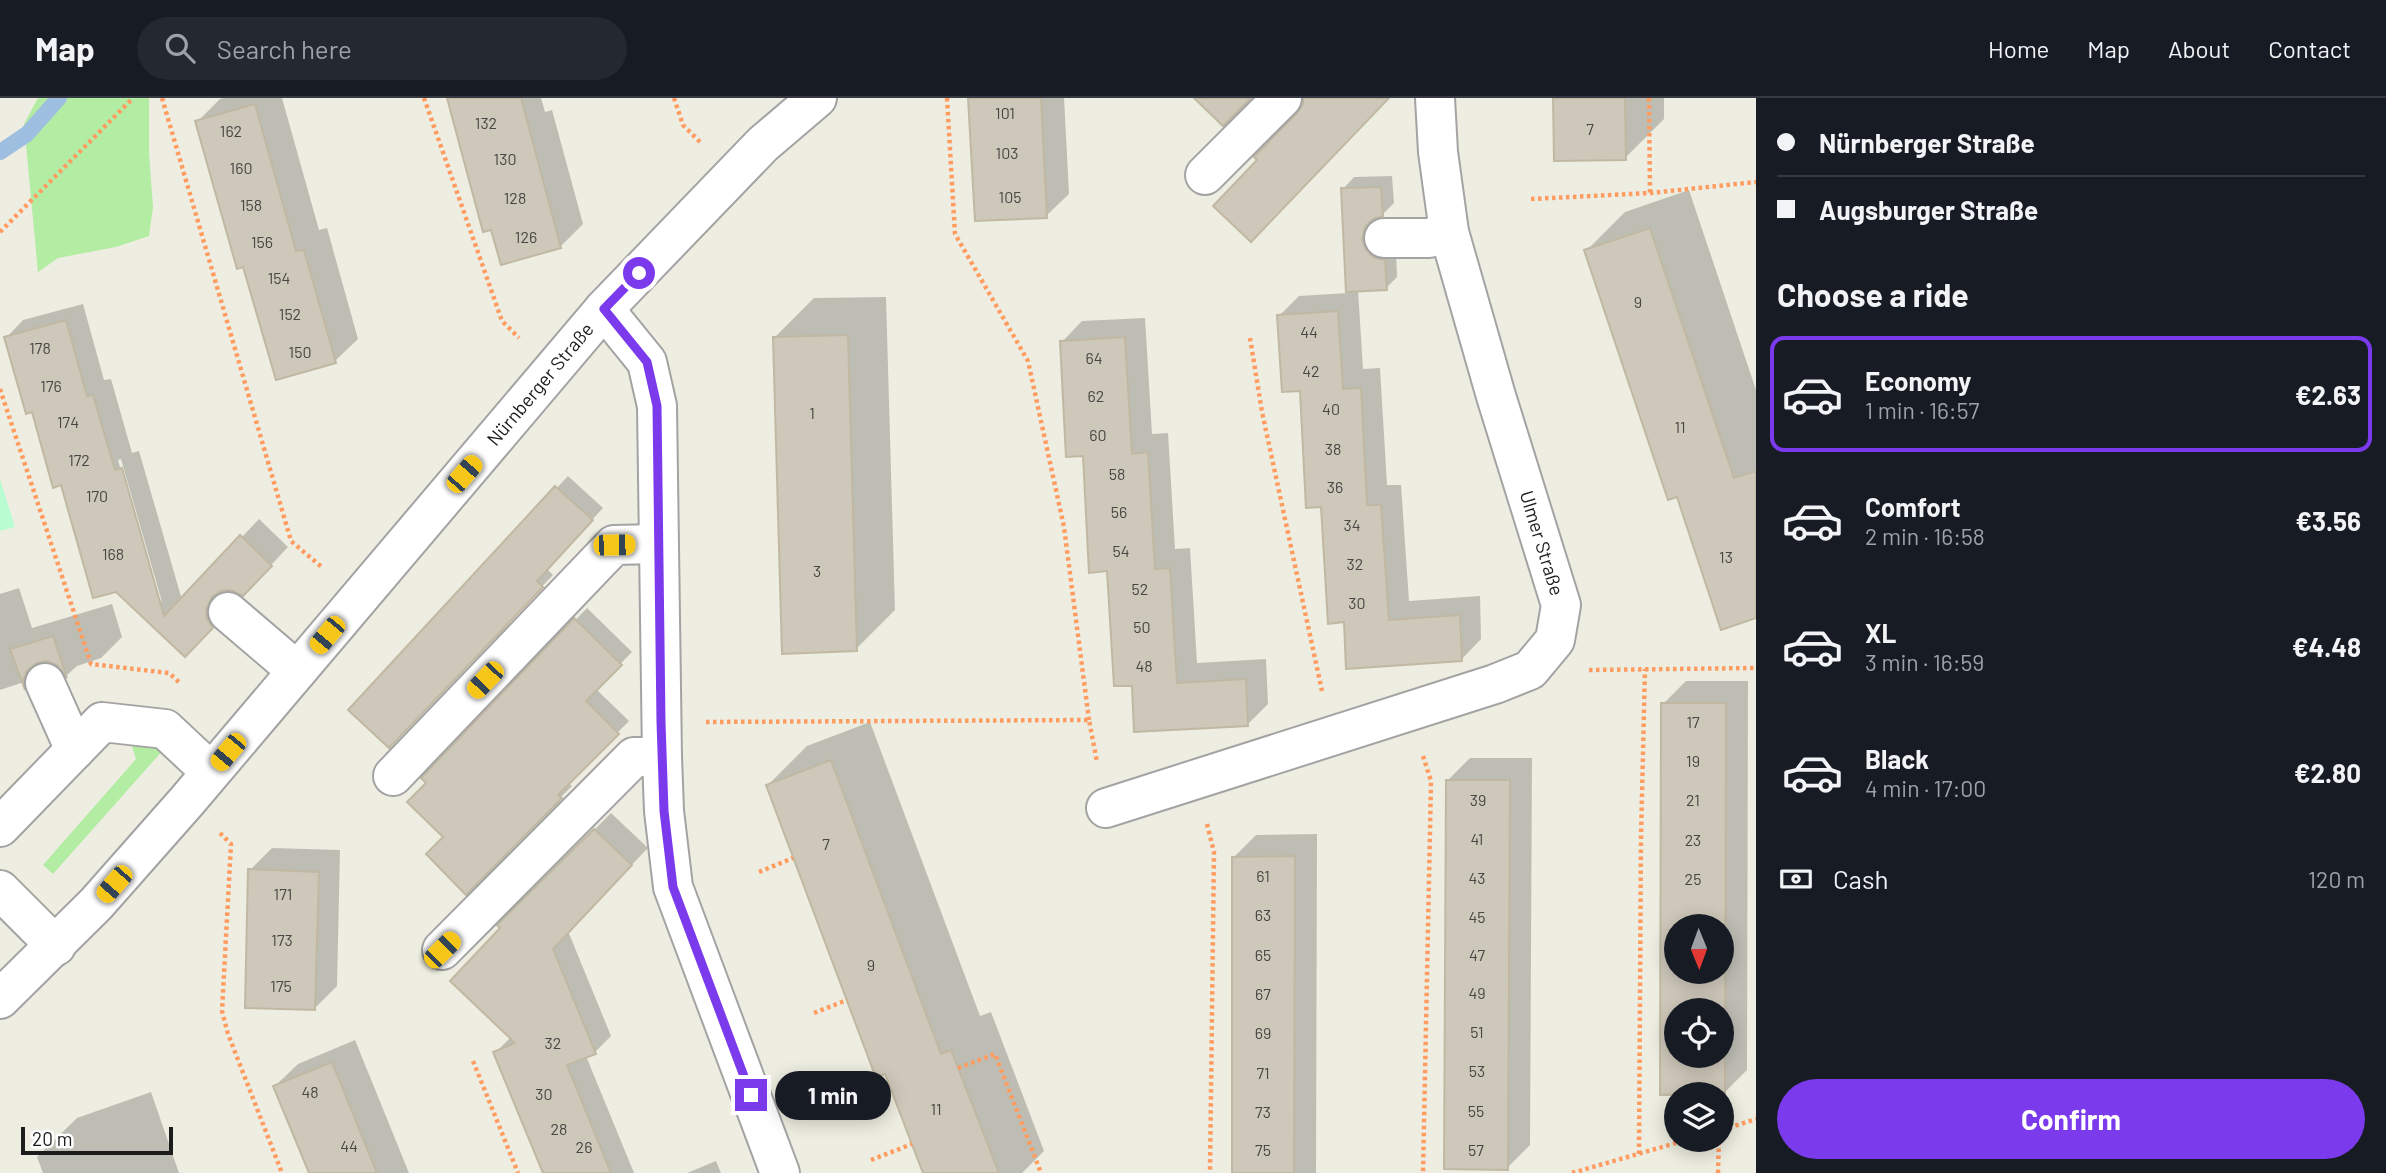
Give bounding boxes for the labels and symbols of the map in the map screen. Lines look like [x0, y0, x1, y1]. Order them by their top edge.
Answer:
house number: 101 [995, 103, 1015, 122]
house number: 132 [475, 113, 497, 132]
house number: 7 [1586, 119, 1594, 138]
house number: 162 [220, 121, 242, 140]
house number: 103 [996, 143, 1018, 162]
house number: 130 [494, 149, 516, 168]
house number: 160 [230, 158, 252, 177]
house number: 105 [999, 187, 1021, 206]
house number: 128 [504, 188, 526, 207]
house number: 158 [240, 195, 262, 214]
house number: 126 [515, 227, 537, 246]
house number: 156 [251, 232, 273, 251]
route start [623, 257, 655, 289]
house number: 154 [268, 268, 290, 287]
house number: 9 [1634, 292, 1642, 311]
house number: 152 [279, 304, 301, 323]
street label: Nürnberger Straße [481, 317, 598, 450]
house number: 44 [1300, 322, 1318, 341]
house number: 178 [29, 338, 51, 357]
house number: 150 [289, 342, 311, 361]
house number: 64 [1085, 348, 1103, 367]
house number: 42 [1302, 361, 1320, 380]
house number: 176 [40, 376, 62, 395]
house number: 62 [1088, 386, 1104, 405]
house number: 40 [1322, 399, 1340, 418]
house number: 1 [809, 403, 815, 422]
house number: 174 [57, 412, 79, 431]
house number: 11 [1674, 417, 1686, 436]
house number: 60 [1089, 425, 1107, 444]
house number: 38 [1325, 439, 1341, 458]
house number: 172 [68, 450, 90, 469]
car [443, 451, 486, 497]
house number: 58 [1109, 464, 1125, 483]
house number: 36 [1327, 477, 1343, 496]
house number: 170 [86, 486, 108, 505]
street label: Ulmer Straße [1516, 488, 1569, 598]
house number: 56 [1111, 502, 1127, 521]
house number: 34 [1343, 515, 1361, 534]
car [593, 534, 636, 556]
house number: 54 [1112, 541, 1130, 560]
house number: 168 [102, 544, 124, 563]
house number: 13 [1719, 547, 1733, 566]
house number: 32 [1347, 554, 1363, 573]
house number: 3 [813, 561, 821, 580]
house number: 52 [1132, 579, 1148, 598]
house number: 30 [1348, 593, 1366, 612]
car [306, 612, 349, 658]
house number: 50 [1133, 617, 1151, 636]
house number: 48 [1135, 656, 1153, 675]
car [463, 658, 508, 702]
house number: 17 [1686, 712, 1700, 731]
car [207, 729, 250, 775]
house number: 19 [1686, 751, 1700, 770]
house number: 39 [1470, 790, 1486, 809]
house number: 21 [1686, 790, 1700, 809]
house number: 41 [1471, 829, 1483, 848]
house number: 23 [1685, 830, 1701, 849]
house number: 7 [822, 834, 830, 853]
car [93, 861, 136, 907]
house number: 61 [1256, 866, 1270, 885]
house number: 43 [1468, 868, 1486, 887]
house number: 25 [1685, 869, 1701, 888]
house number: 171 [274, 884, 292, 903]
house number: 63 [1255, 905, 1271, 924]
house number: 45 [1468, 907, 1486, 926]
north arrow [1664, 914, 1734, 984]
car [420, 928, 465, 972]
house number: 173 [271, 930, 293, 949]
house number: 65 [1255, 945, 1271, 964]
house number: 47 [1469, 945, 1485, 964]
house number: 9 [867, 955, 875, 974]
house number: 175 [270, 976, 292, 995]
house number: 49 [1468, 983, 1486, 1002]
house number: 67 [1255, 984, 1271, 1003]
house number: 51 [1470, 1022, 1484, 1041]
house number: 69 [1255, 1023, 1271, 1042]
house number: 32 [545, 1033, 561, 1052]
house number: 53 [1469, 1061, 1485, 1080]
house number: 71 [1256, 1063, 1270, 1082]
callout: 1 min [776, 1070, 891, 1119]
route end [735, 1079, 767, 1111]
house number: 48 [301, 1082, 319, 1101]
house number: 30 [535, 1084, 553, 1103]
house number: 11 [930, 1099, 942, 1118]
house number: 55 [1468, 1101, 1484, 1120]
house number: 73 [1255, 1102, 1271, 1121]
house number: 28 [551, 1119, 567, 1138]
scale bar [21, 1124, 173, 1156]
house number: 44 [340, 1136, 358, 1155]
house number: 26 [576, 1137, 592, 1156]
house number: 75 [1255, 1140, 1271, 1159]
house number: 57 [1468, 1140, 1484, 1159]

